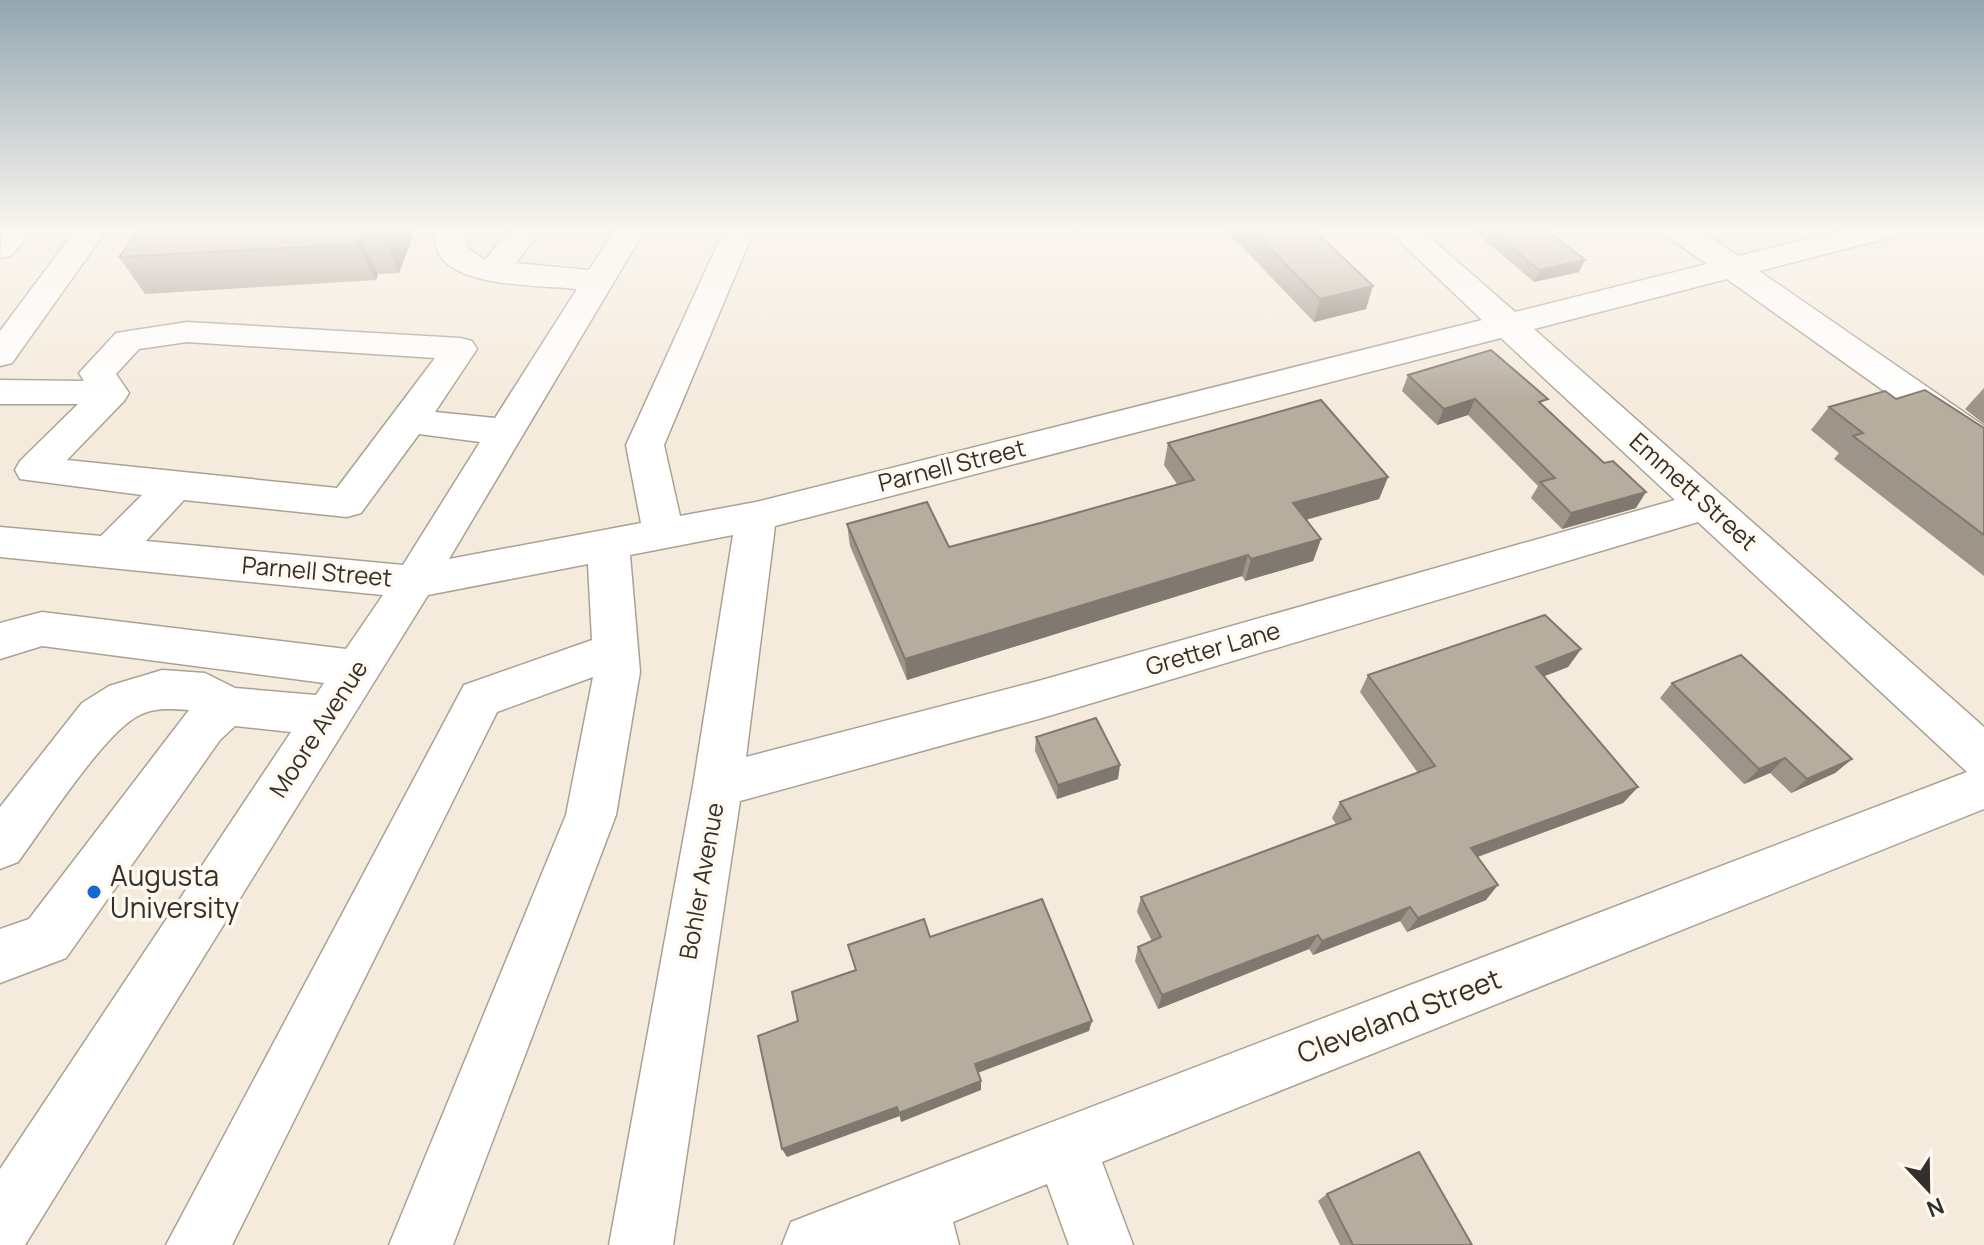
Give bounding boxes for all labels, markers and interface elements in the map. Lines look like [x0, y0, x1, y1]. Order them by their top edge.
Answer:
street label: Emmett Street [1623, 425, 1765, 557]
street label: Parnell Street [875, 430, 1029, 499]
street label: Parnell Street [241, 548, 394, 594]
street label: Gretter Lane [1142, 613, 1284, 682]
street label: Moore Avenue [261, 653, 375, 803]
street label: Bohler Avenue [671, 800, 731, 962]
place label: Augusta University [110, 856, 239, 926]
marker: Augusta University [85, 883, 103, 901]
street label: Cleveland Street [1291, 959, 1506, 1071]
north arrow [1888, 1149, 1968, 1229]
text: N [1923, 1191, 1948, 1224]

